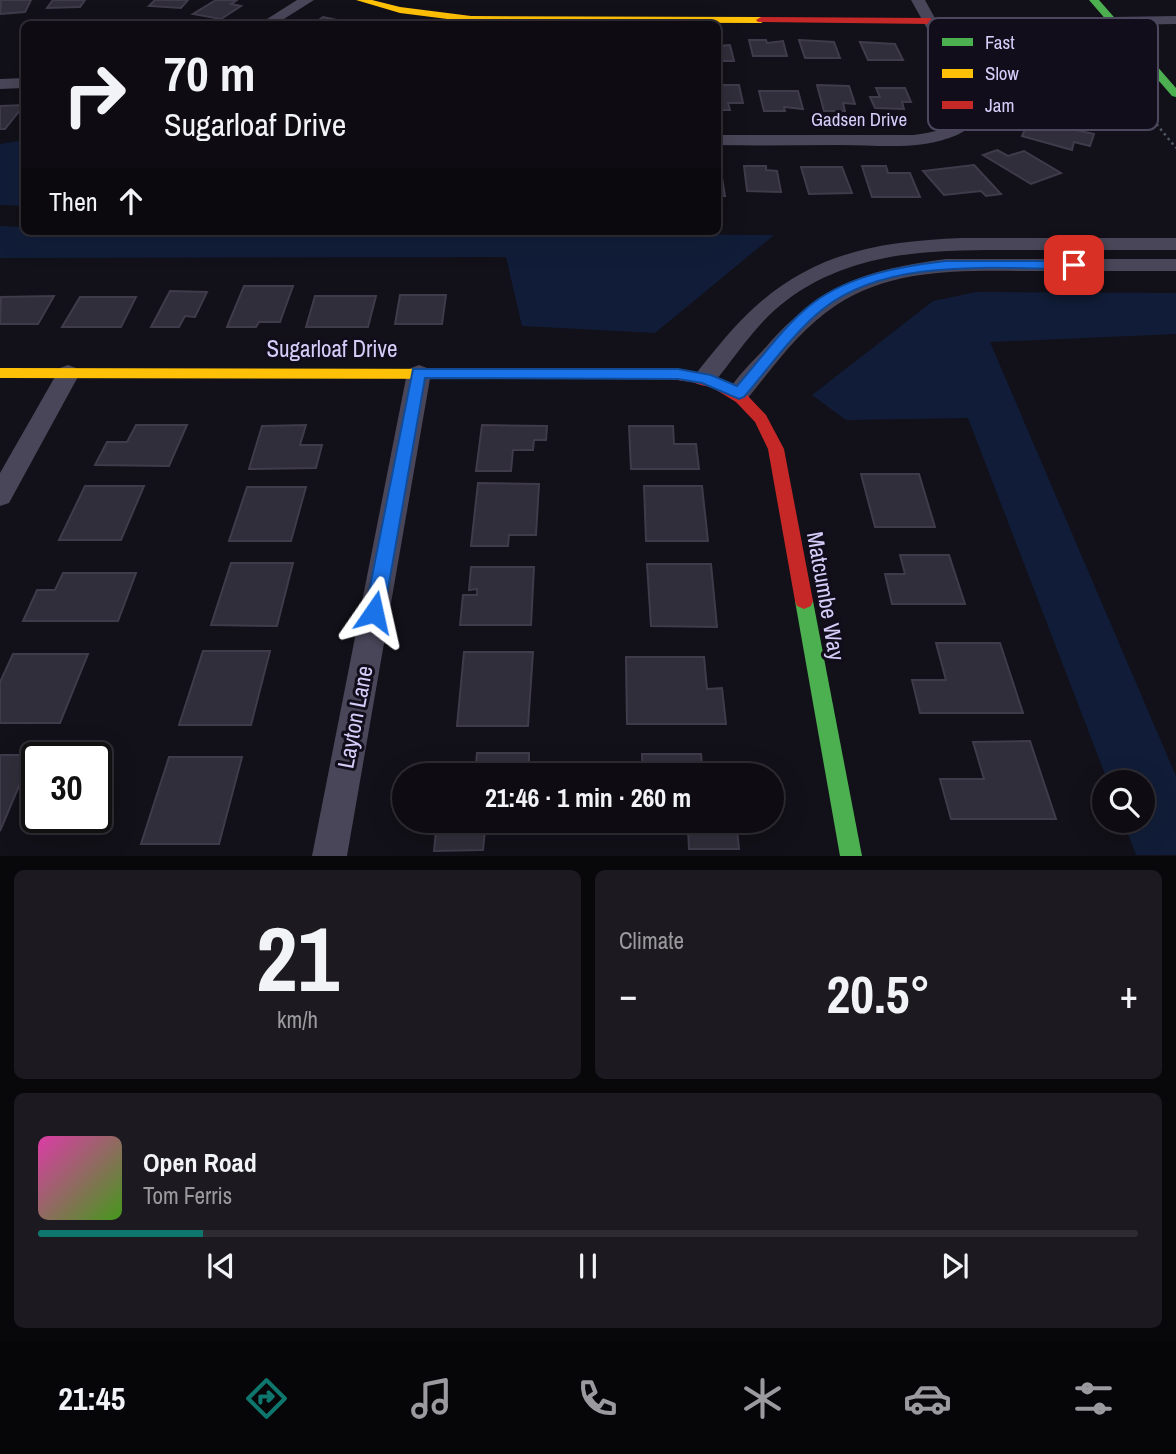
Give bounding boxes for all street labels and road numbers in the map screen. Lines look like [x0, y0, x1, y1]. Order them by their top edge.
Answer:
street label: Gadsen Drive [811, 106, 907, 132]
street label: Sugarloaf Drive [266, 333, 398, 364]
street label: Matcumbe Way [800, 529, 853, 663]
street label: Layton Lane [329, 663, 380, 771]

